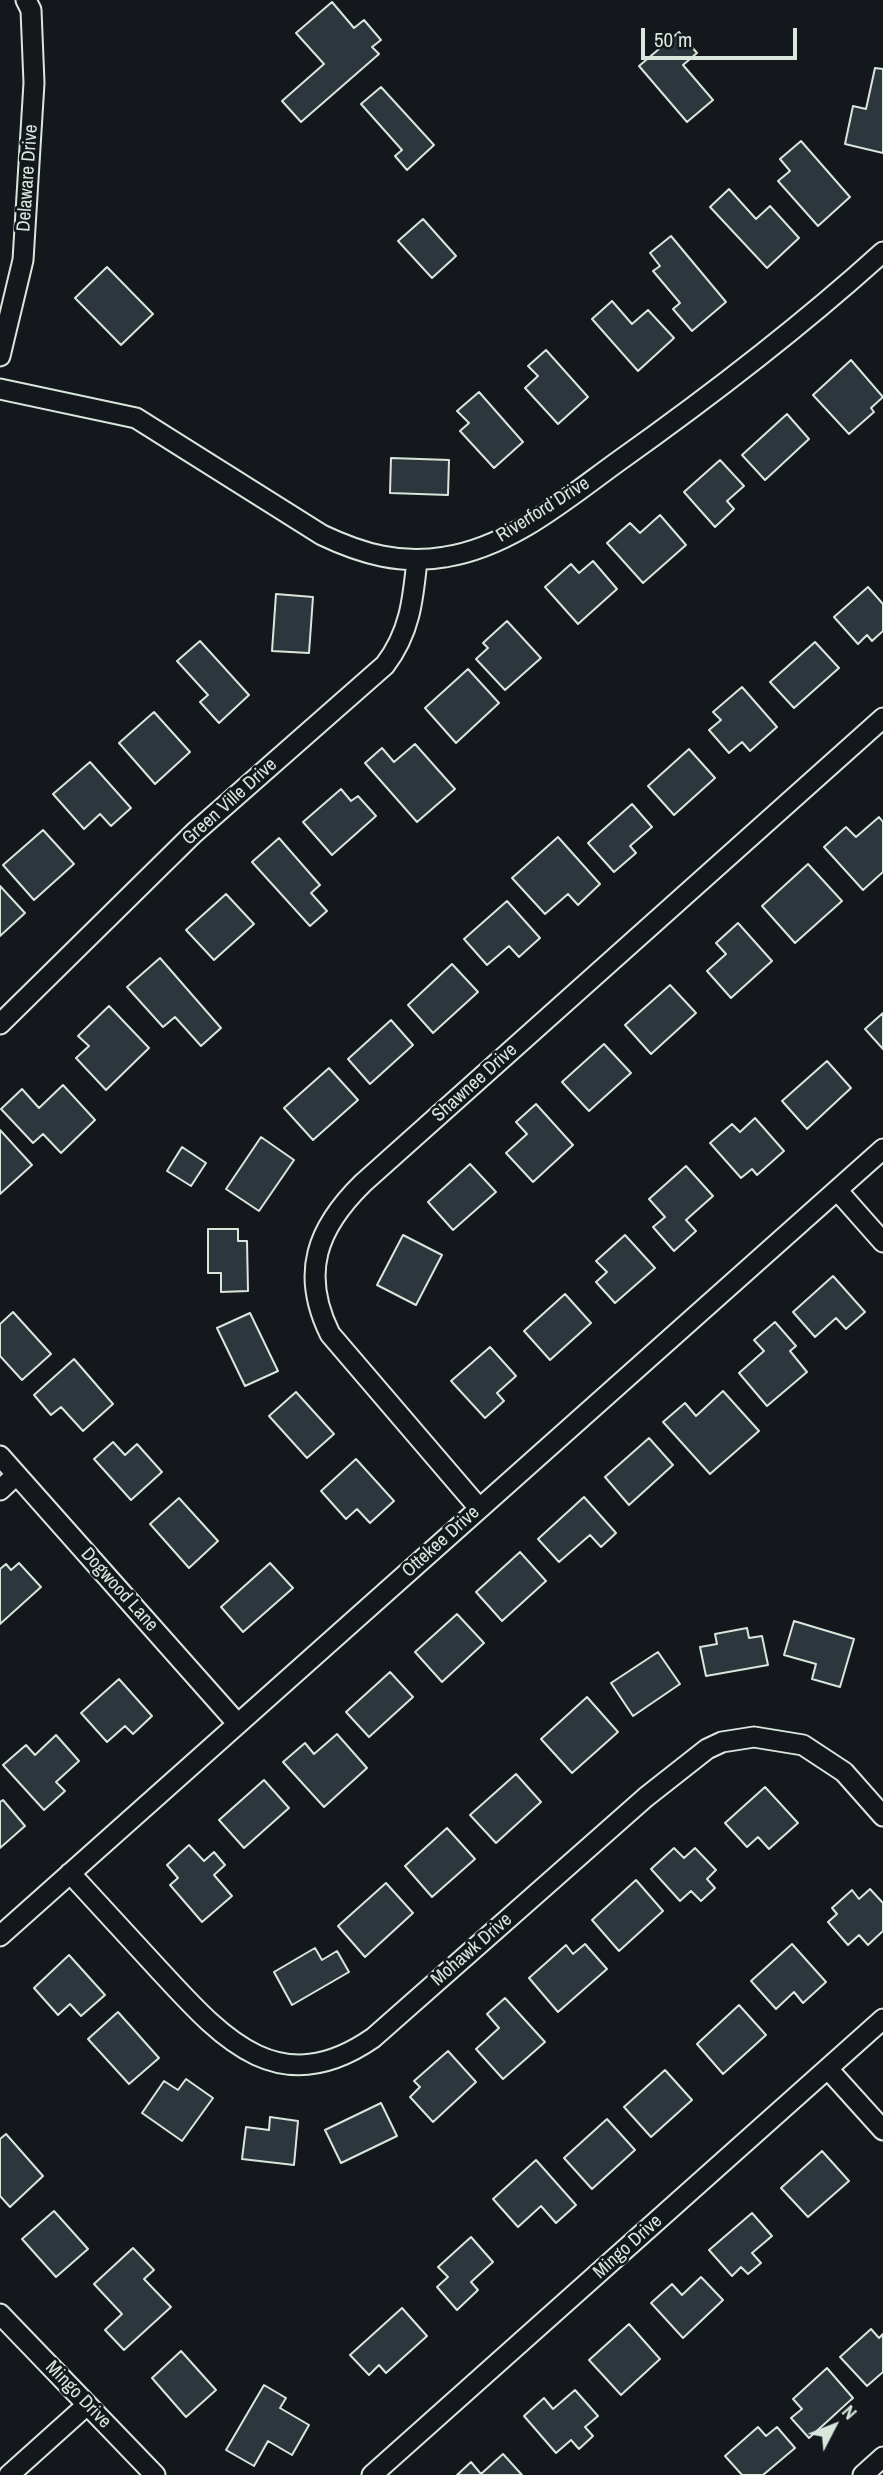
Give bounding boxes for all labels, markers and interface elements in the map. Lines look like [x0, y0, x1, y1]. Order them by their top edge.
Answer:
scale bar [645, 14, 801, 58]
text: 50 m [654, 25, 692, 54]
street label: Delaware Drive [13, 124, 43, 232]
street label: Riverford Drive [492, 472, 594, 548]
street label: Green Ville Drive [178, 754, 282, 850]
street label: Shawnee Drive [428, 1039, 522, 1127]
street label: Ottekee Drive [398, 1501, 484, 1583]
street label: Dogwood Lane [75, 1543, 163, 1637]
street label: Mohawk Drive [427, 1909, 517, 1991]
street label: Mingo Drive [589, 2210, 667, 2284]
street label: Mingo Drive [40, 2357, 116, 2433]
north arrow [799, 2391, 869, 2461]
text: N [836, 2399, 863, 2425]

